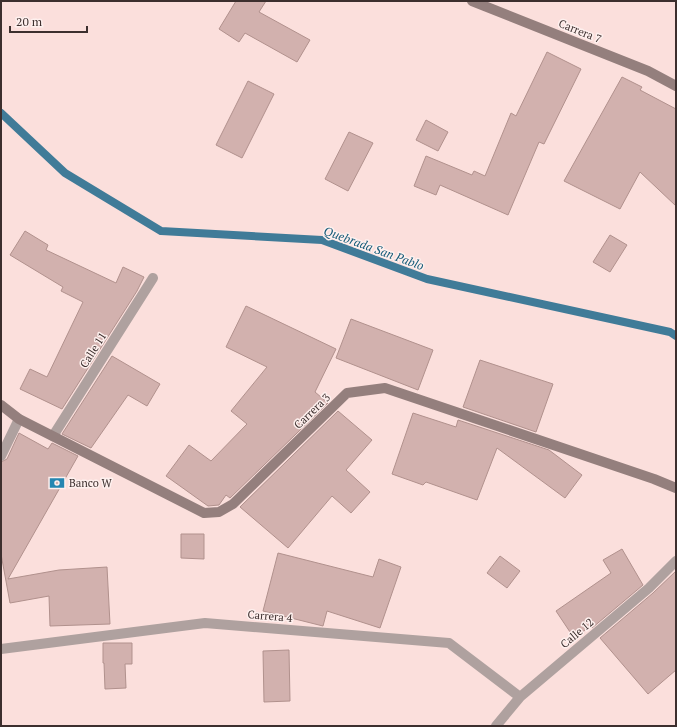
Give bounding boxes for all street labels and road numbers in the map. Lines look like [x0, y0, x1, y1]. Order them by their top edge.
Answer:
street label: Carrera 7 [557, 16, 604, 46]
street label: Calle 11 [77, 330, 109, 370]
street label: Carrera 3 [291, 390, 333, 432]
street label: Carrera 4 [247, 607, 293, 625]
street label: Calle 12 [557, 615, 597, 651]

